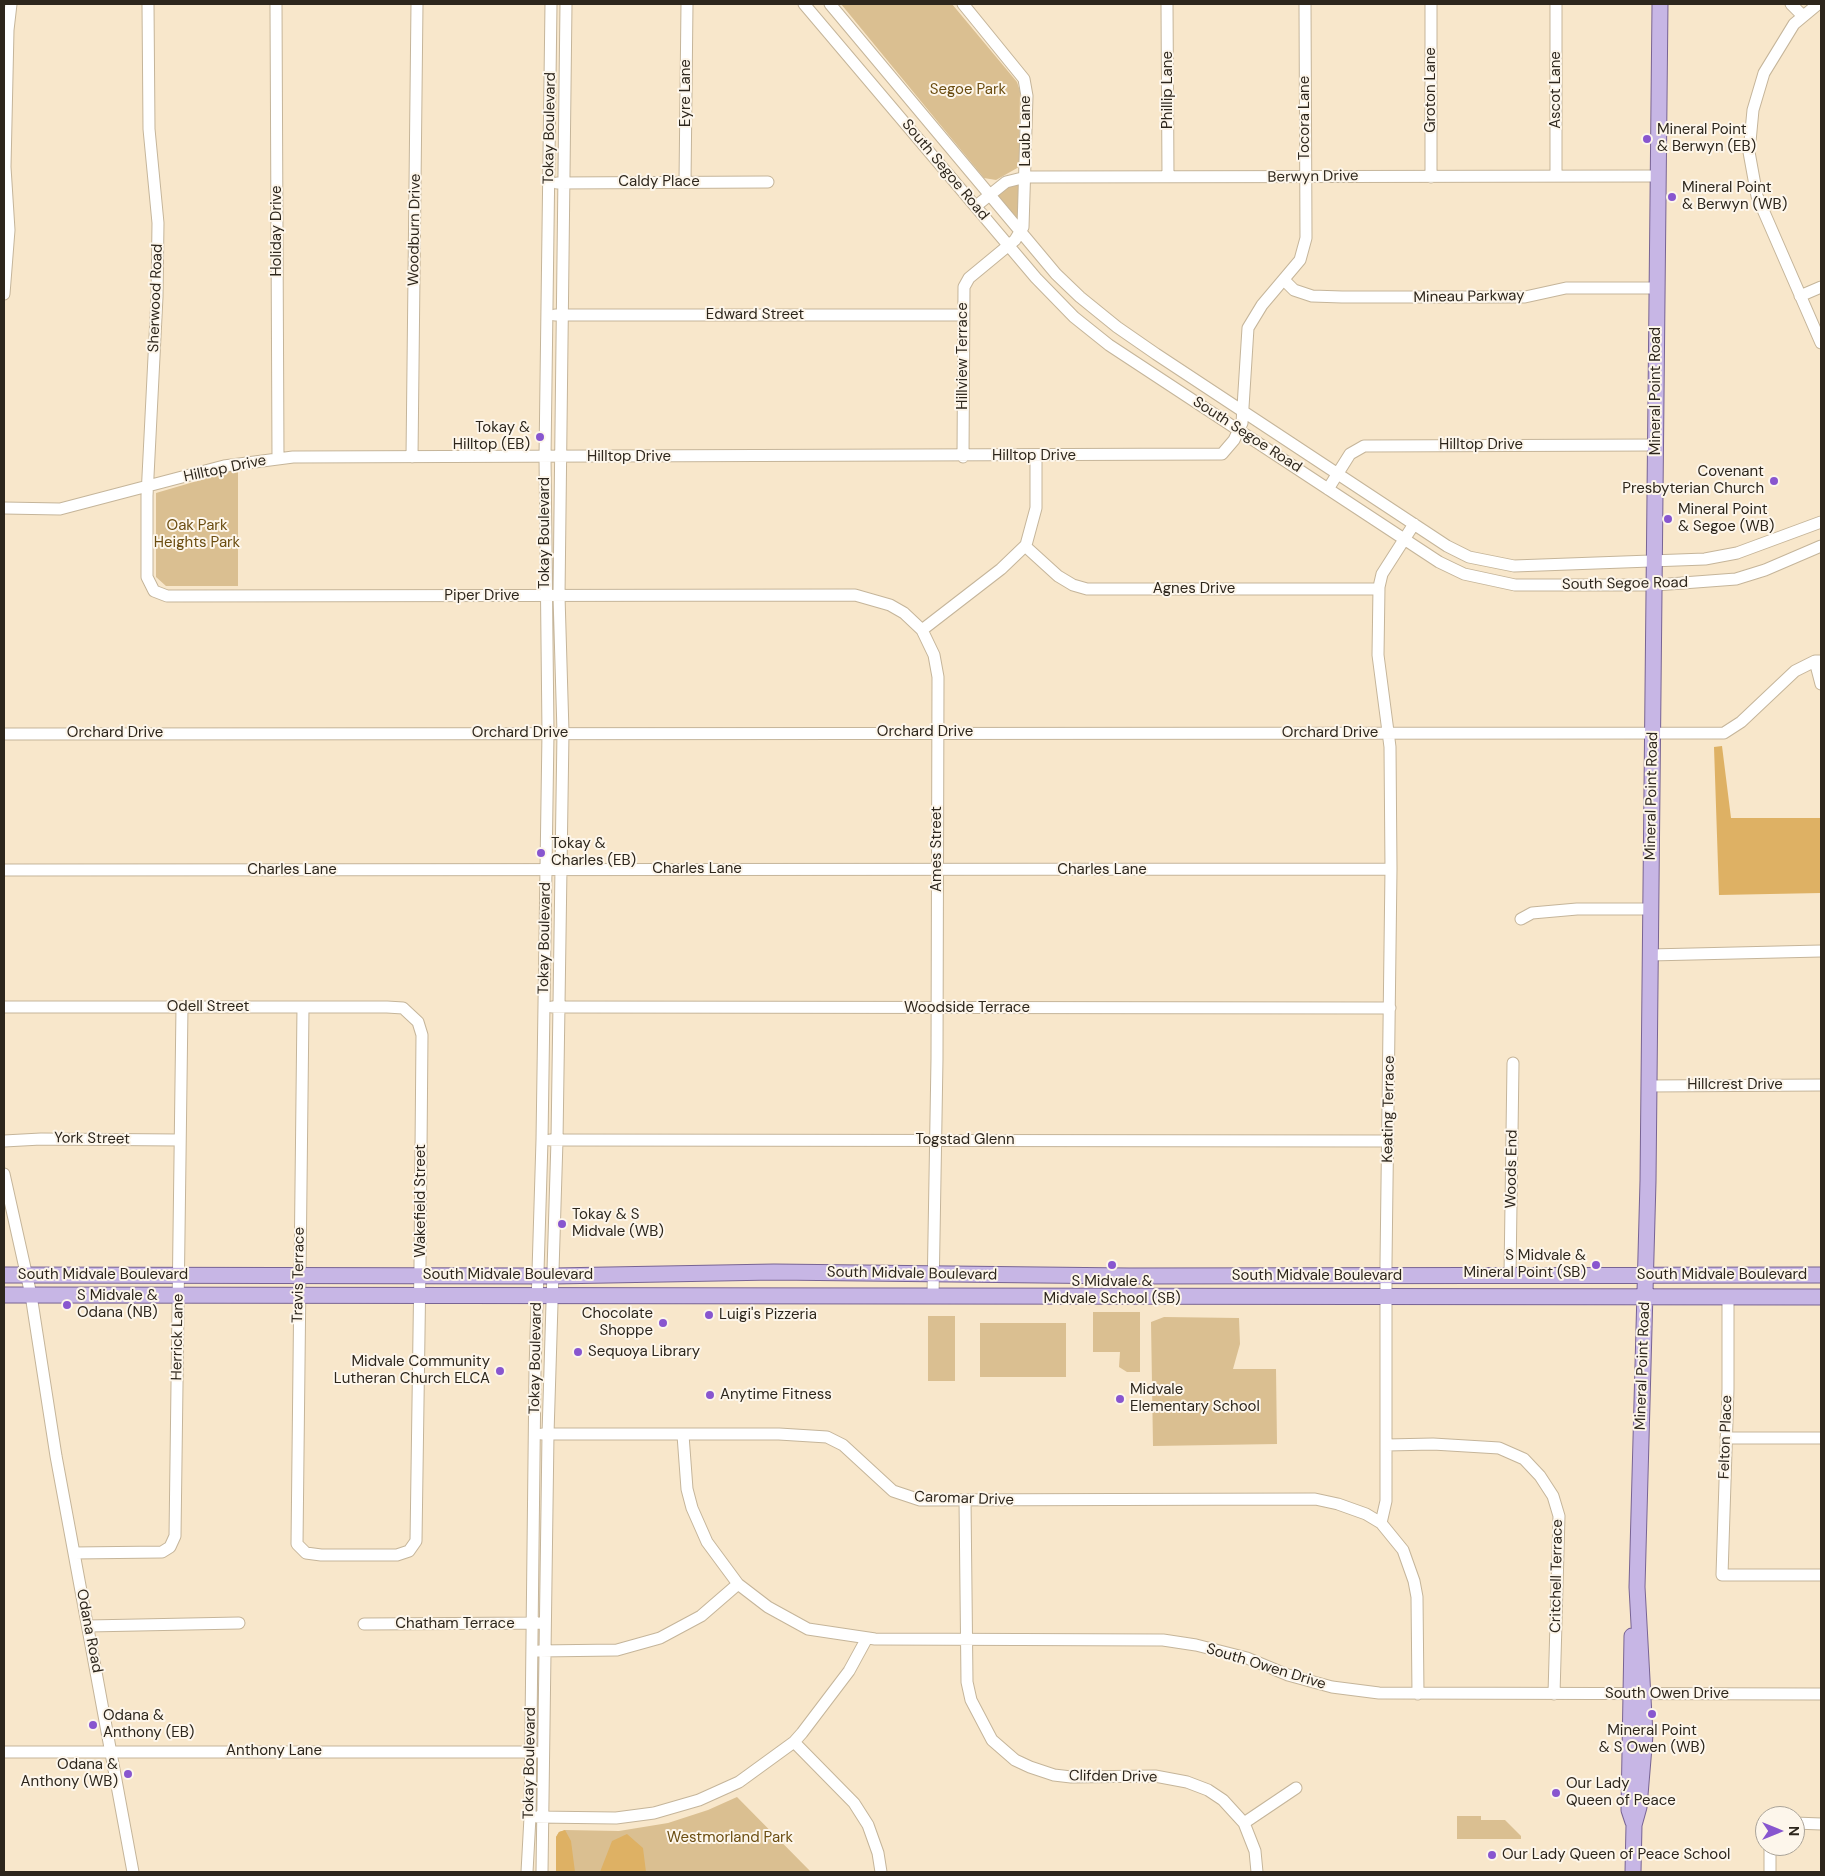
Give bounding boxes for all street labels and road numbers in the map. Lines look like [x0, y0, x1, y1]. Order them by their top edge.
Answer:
street label: Groton Lane [1422, 47, 1440, 133]
street label: Phillip Lane [1159, 51, 1177, 129]
street label: Ascot Lane [1547, 51, 1565, 129]
street label: Eyre Lane [677, 59, 695, 127]
street label: Tokay Boulevard [540, 72, 560, 184]
street label: Tocora Lane [1296, 76, 1314, 160]
street label: Laub Lane [1017, 95, 1035, 167]
street label: South Segoe Road [898, 116, 992, 224]
street label: Berwyn Drive [1267, 167, 1359, 187]
street label: Caldy Place [618, 173, 700, 191]
street label: Woodburn Drive [405, 174, 425, 286]
street label: Holiday Drive [268, 185, 286, 277]
street label: Sherwood Road [145, 243, 167, 353]
street label: Mineau Parkway [1413, 287, 1525, 307]
street label: Hillview Terrace [954, 302, 972, 410]
street label: Edward Street [706, 306, 804, 324]
street label: Mineral Point Road [1647, 327, 1665, 455]
street label: South Segoe Road [1189, 393, 1305, 477]
street label: Hilltop Drive [1439, 436, 1523, 454]
street label: Hilltop Drive [992, 447, 1076, 465]
street label: Hilltop Drive [587, 448, 671, 466]
street label: Hilltop Drive [182, 451, 268, 487]
street label: Tokay Boulevard [536, 477, 554, 589]
street label: South Segoe Road [1562, 574, 1688, 594]
street label: Agnes Drive [1153, 580, 1235, 598]
street label: Piper Drive [444, 587, 520, 605]
street label: Orchard Drive [877, 723, 973, 741]
street label: Orchard Drive [67, 724, 163, 742]
street label: Orchard Drive [472, 724, 568, 742]
street label: Orchard Drive [1282, 724, 1378, 742]
street label: Mineral Point Road [1642, 732, 1662, 860]
street label: Ames Street [928, 806, 946, 892]
street label: Charles Lane [652, 860, 742, 878]
street label: Charles Lane [247, 861, 337, 879]
street label: Charles Lane [1057, 861, 1147, 879]
street label: Tokay Boulevard [535, 882, 555, 994]
street label: Odell Street [167, 998, 249, 1016]
street label: Woodside Terrace [904, 999, 1030, 1017]
street label: Keating Terrace [1379, 1055, 1399, 1163]
street label: Hillcrest Drive [1687, 1076, 1783, 1094]
street label: York Street [54, 1129, 130, 1149]
street label: Woods End [1502, 1129, 1522, 1209]
street label: Togstad Glenn [915, 1131, 1015, 1149]
street label: Wakefield Street [412, 1144, 430, 1258]
street label: Travis Terrace [289, 1227, 309, 1323]
street label: South Midvale Boulevard [827, 1264, 997, 1284]
street label: South Midvale Boulevard [18, 1266, 188, 1284]
street label: South Midvale Boulevard [423, 1266, 593, 1284]
street label: South Midvale Boulevard [1637, 1266, 1807, 1284]
street label: South Midvale Boulevard [1232, 1267, 1402, 1285]
street label: Herrick Lane [168, 1293, 188, 1381]
street label: Mineral Point Road [1632, 1301, 1654, 1431]
street label: Tokay Boulevard [526, 1302, 546, 1414]
street label: Felton Place [1716, 1395, 1736, 1479]
street label: Caromar Drive [914, 1488, 1014, 1510]
street label: Critchell Terrace [1547, 1519, 1567, 1633]
street label: Odana Road [72, 1588, 106, 1674]
street label: Chatham Terrace [395, 1615, 515, 1633]
street label: South Owen Drive [1204, 1640, 1328, 1694]
street label: South Owen Drive [1605, 1685, 1729, 1703]
street label: Tokay Boulevard [520, 1707, 540, 1819]
street label: Anthony Lane [226, 1742, 322, 1760]
street label: Clifden Drive [1069, 1767, 1157, 1787]

